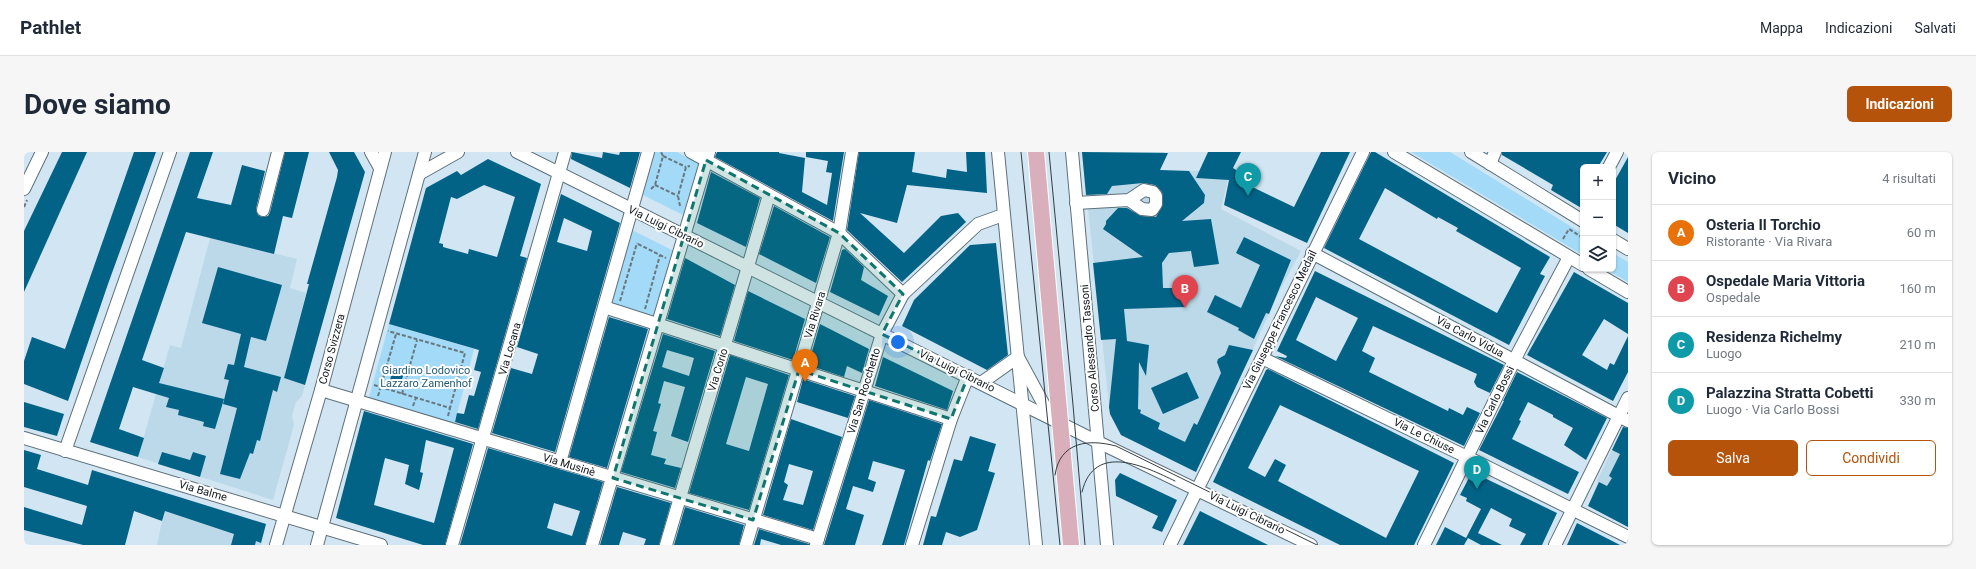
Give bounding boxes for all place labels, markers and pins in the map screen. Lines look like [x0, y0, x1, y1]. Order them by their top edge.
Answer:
pin: C [1235, 163, 1261, 196]
pin: B [1172, 275, 1198, 308]
pin: A [792, 349, 818, 382]
pin: D [1464, 456, 1490, 489]

